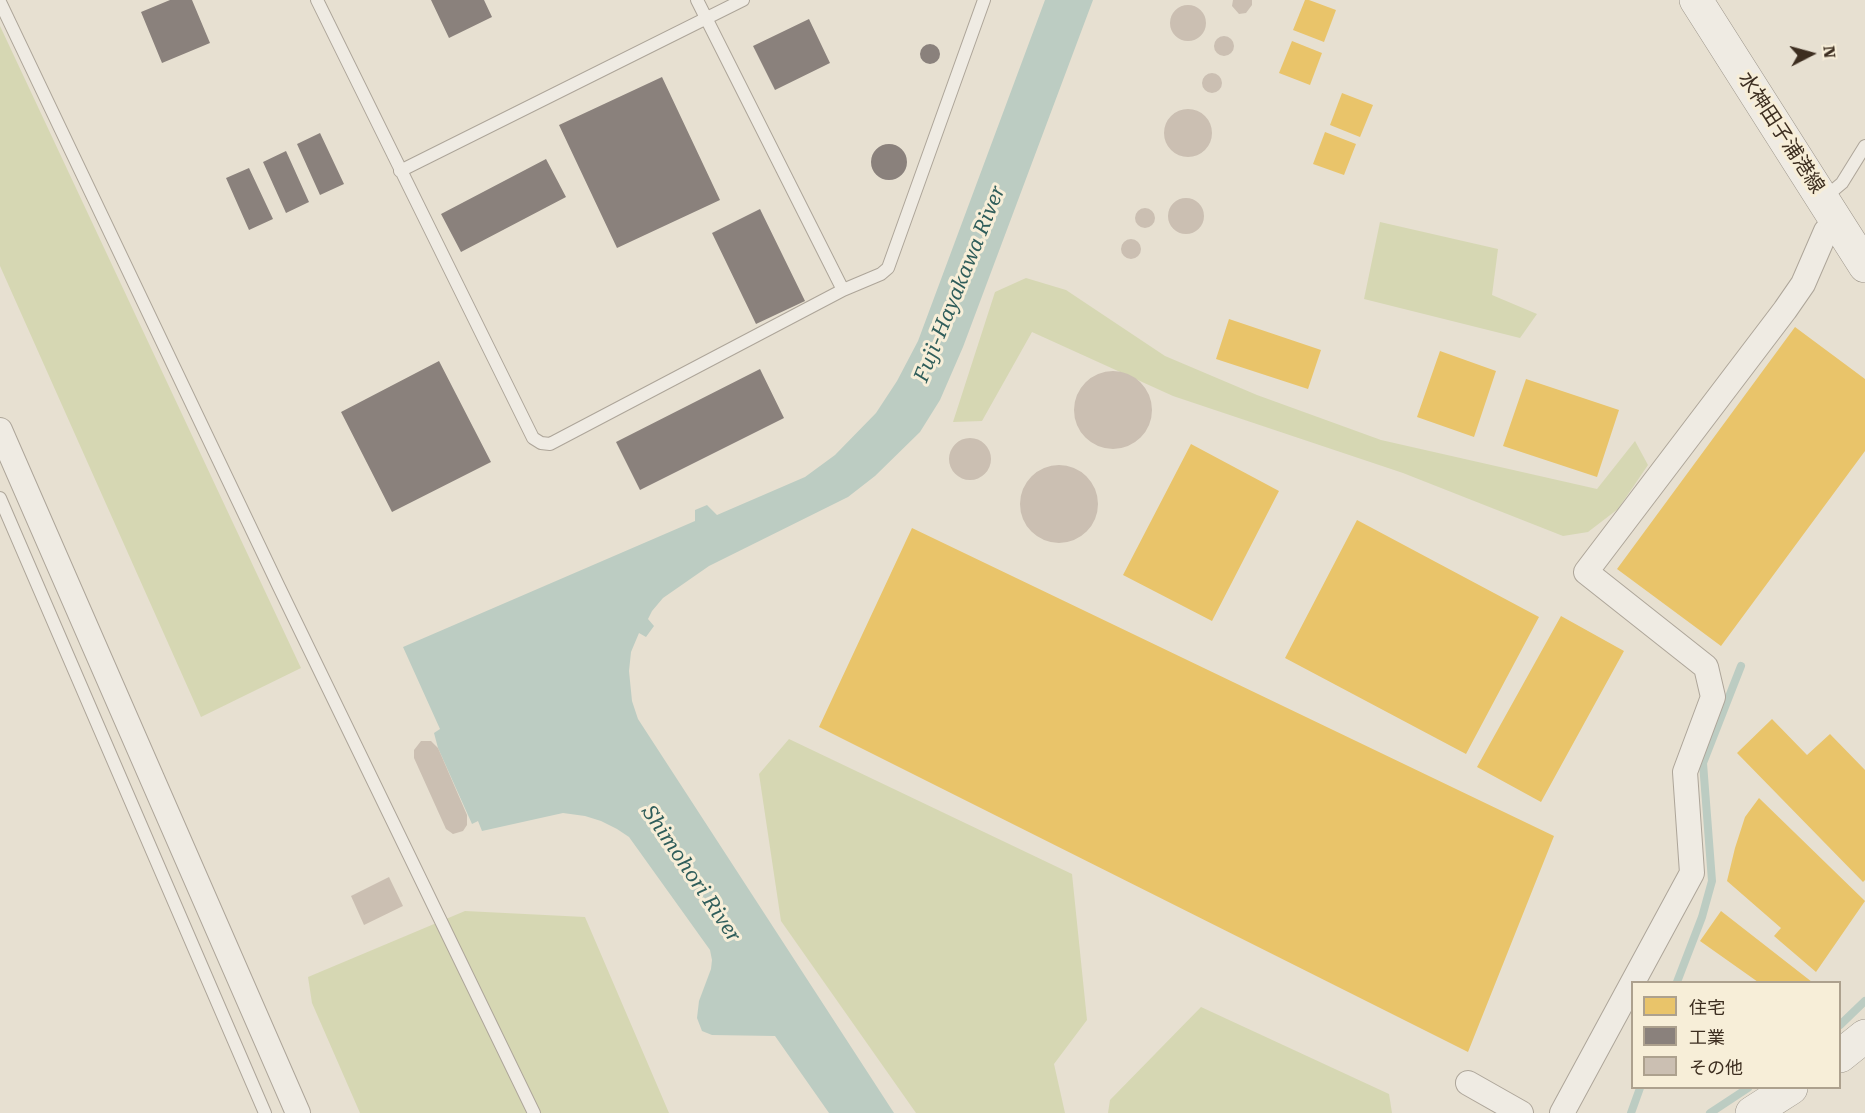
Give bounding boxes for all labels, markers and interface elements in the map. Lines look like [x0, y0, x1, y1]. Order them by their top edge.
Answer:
north arrow [1781, 24, 1841, 84]
text: N [1819, 45, 1839, 59]
street label: 水神田子浦港線 [1733, 68, 1829, 198]
water label: Fuji-Hayakawa River [909, 182, 1011, 386]
water label: Shimohori River [636, 801, 746, 947]
legend [1631, 981, 1841, 1089]
text: 住宅 [1689, 997, 1725, 1018]
text: 工業 [1689, 1027, 1725, 1048]
text: その他 [1689, 1057, 1743, 1078]

